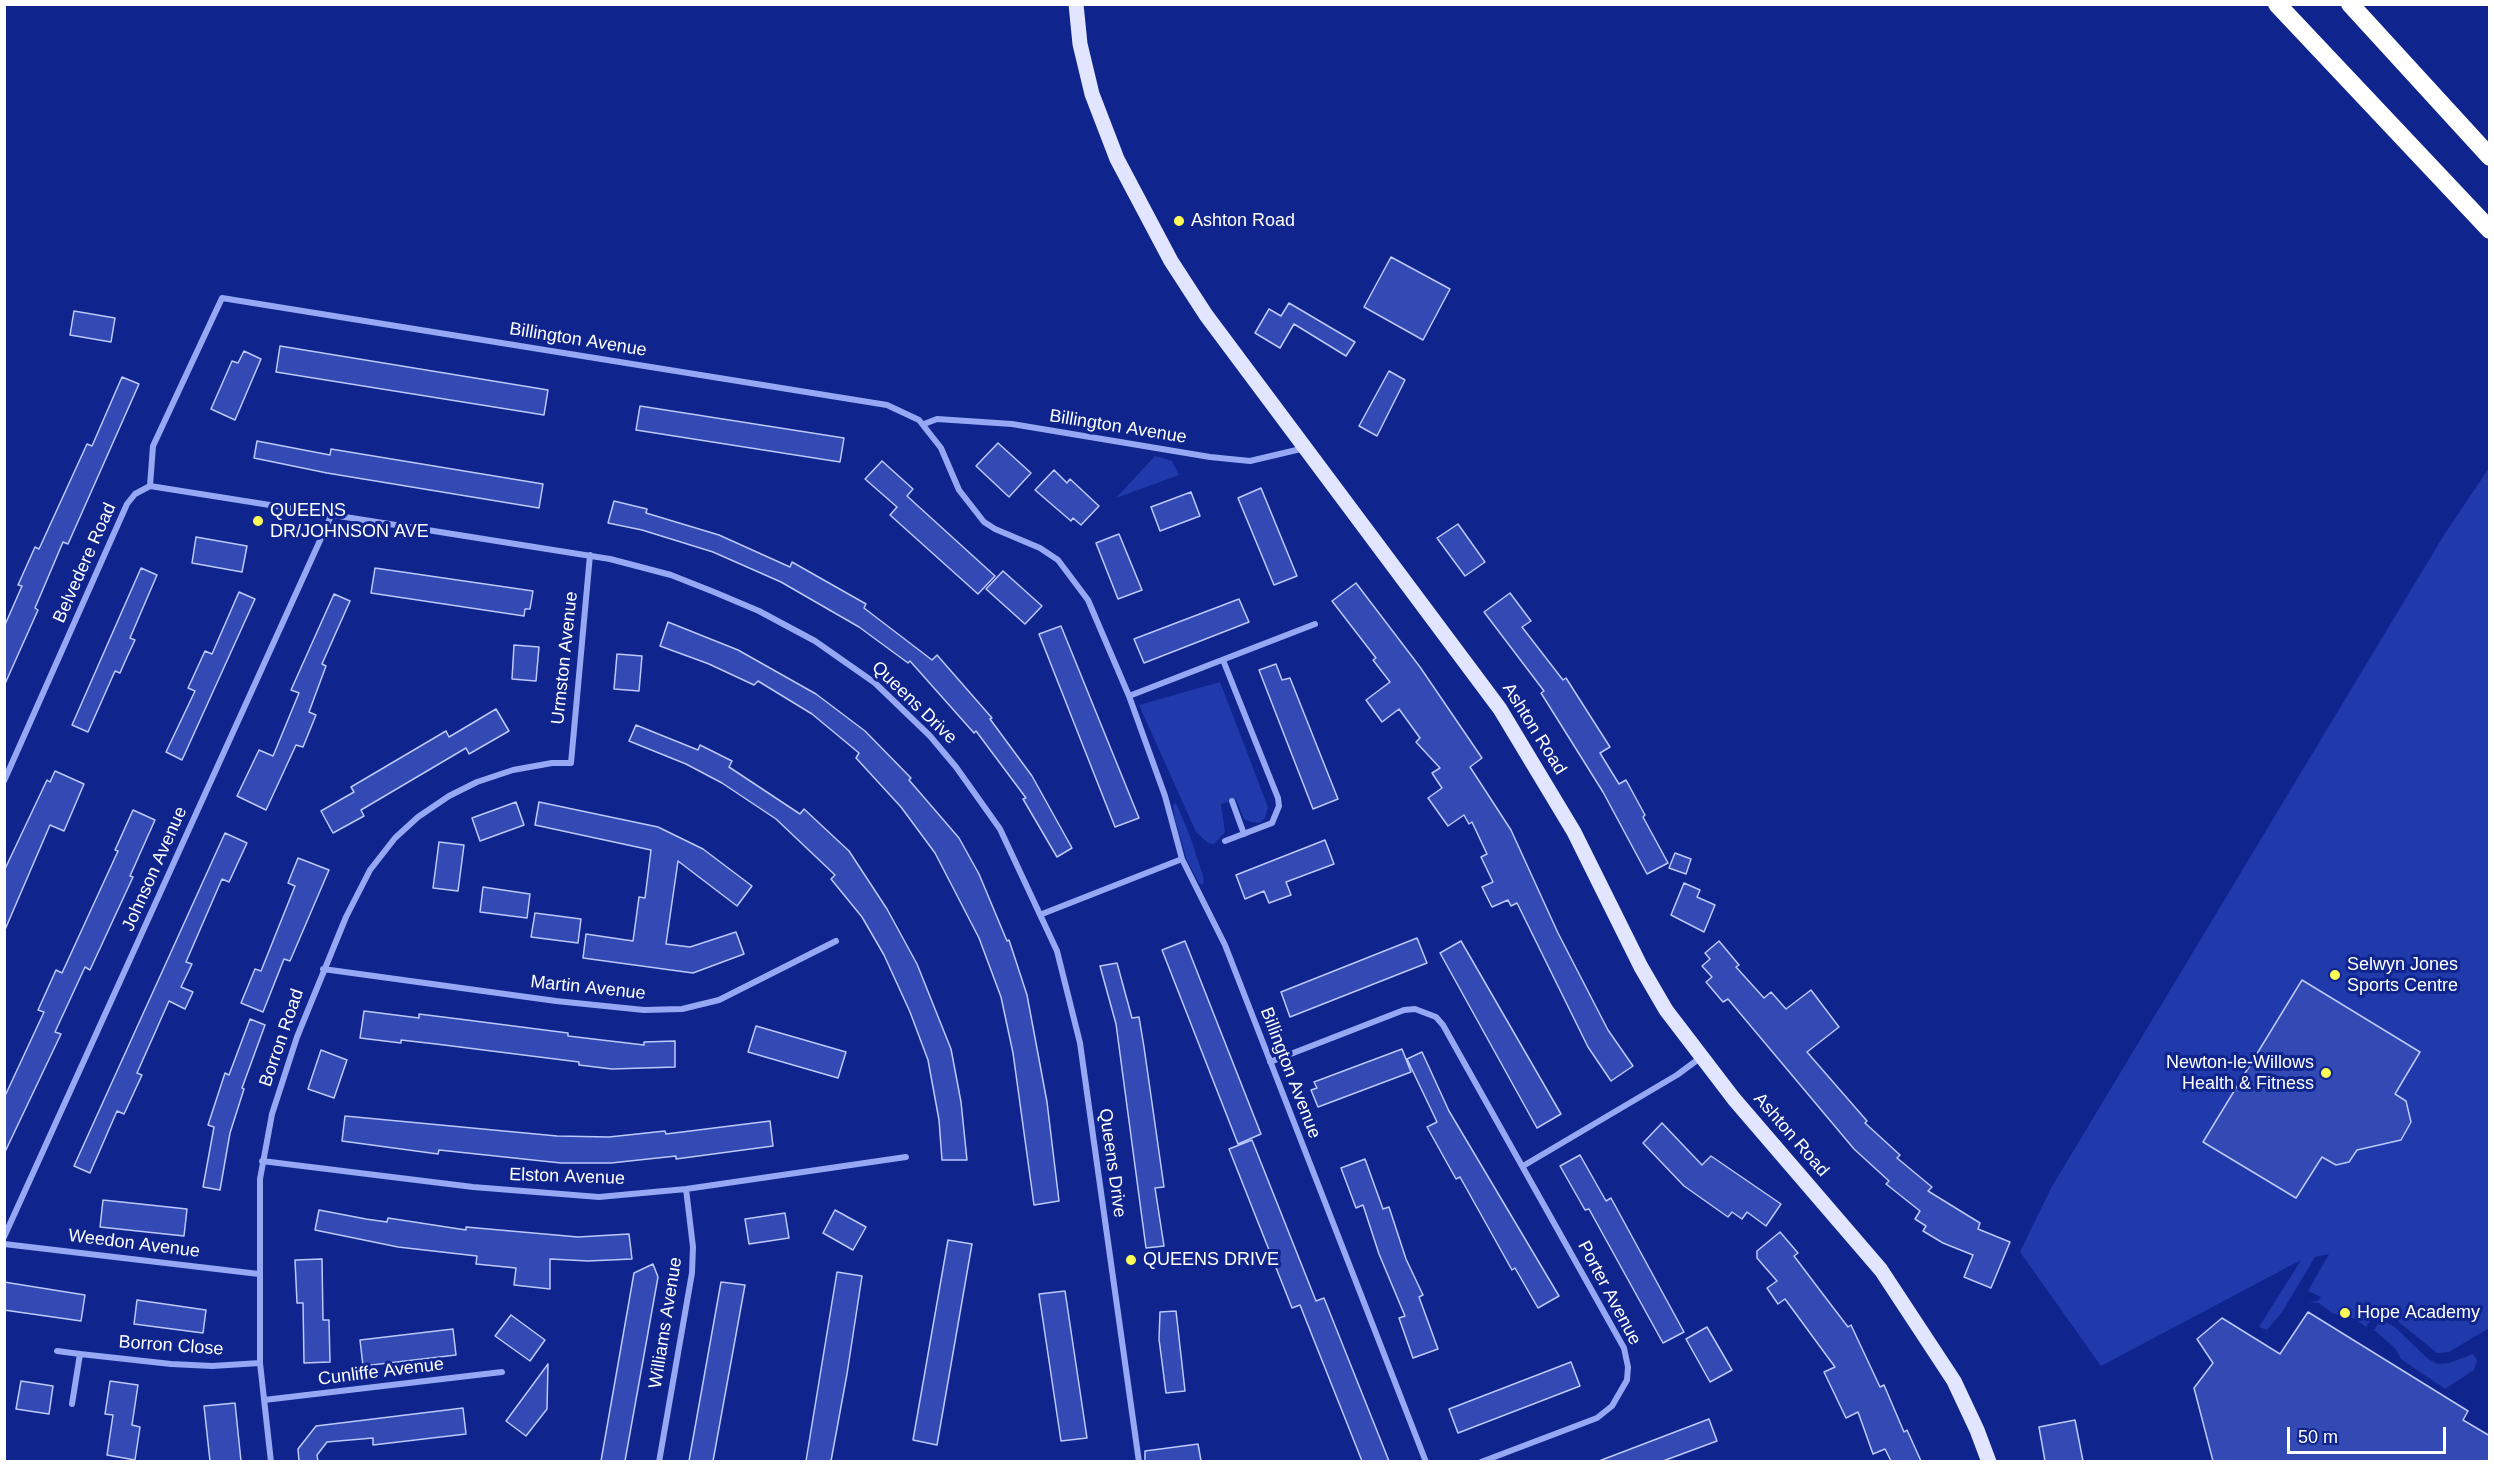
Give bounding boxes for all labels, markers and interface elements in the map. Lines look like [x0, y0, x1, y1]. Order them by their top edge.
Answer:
place label: Ashton Road [1191, 210, 1295, 232]
marker: Ashton Road [1172, 214, 1186, 228]
street label: Billington Avenue [508, 318, 648, 362]
street label: Billington Avenue [1048, 405, 1188, 449]
street label: Belvedere Road [49, 500, 121, 626]
place label: QUEENS DR/JOHNSON AVE [270, 500, 429, 542]
marker: QUEENS DR/JOHNSON AVE [251, 514, 265, 528]
street label: Urmston Avenue [547, 590, 583, 726]
street label: Queens Drive [867, 657, 961, 749]
street label: Ashton Road [1497, 679, 1571, 779]
street label: Johnson Avenue [118, 804, 192, 934]
place label: Selwyn Jones Sports Centre [2347, 954, 2458, 996]
marker: Selwyn Jones Sports Centre [2328, 968, 2342, 982]
street label: Martin Avenue [529, 971, 647, 1005]
street label: Borron Road [255, 986, 309, 1090]
street label: Billington Avenue [1255, 1004, 1325, 1142]
place label: Newton-le-Willows Health & Fitness [2166, 1052, 2314, 1094]
marker: Newton-le-Willows Health & Fitness [2319, 1066, 2333, 1080]
street label: Ashton Road [1749, 1089, 1833, 1181]
street label: Queens Drive [1094, 1107, 1130, 1219]
street label: Elston Avenue [509, 1164, 625, 1190]
street label: Weedon Avenue [67, 1225, 201, 1263]
street label: Porter Avenue [1573, 1237, 1645, 1349]
place label: QUEENS DRIVE [1143, 1249, 1279, 1271]
marker: QUEENS DRIVE [1124, 1253, 1138, 1267]
street label: Williams Avenue [645, 1256, 687, 1390]
place label: Hope Academy [2357, 1302, 2480, 1324]
marker: Hope Academy [2338, 1306, 2352, 1320]
street label: Borron Close [118, 1332, 224, 1360]
street label: Cunliffe Avenue [317, 1354, 445, 1390]
scale bar [2290, 1415, 2449, 1453]
text: 50 m [2298, 1427, 2338, 1447]

